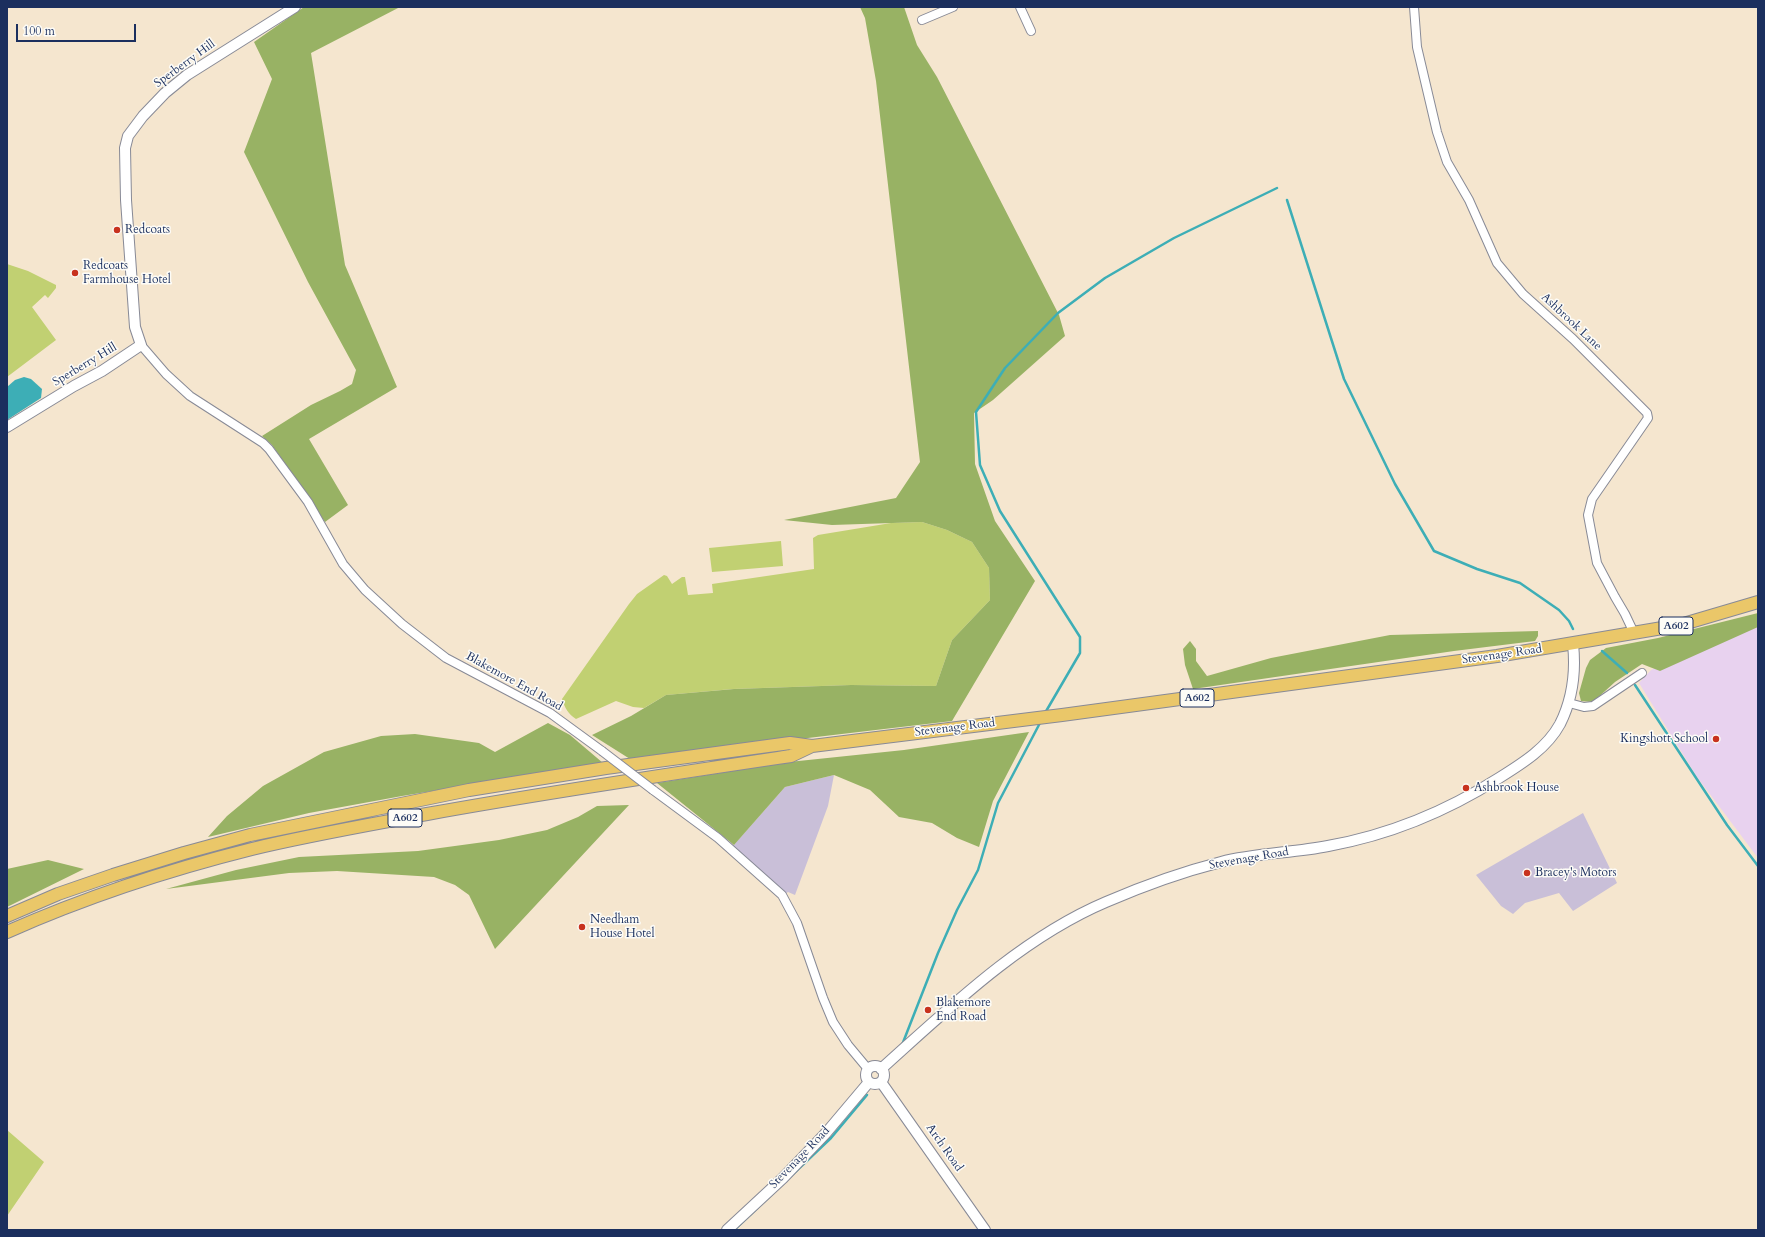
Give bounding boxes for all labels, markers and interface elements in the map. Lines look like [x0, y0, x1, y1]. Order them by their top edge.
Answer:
scale bar [18, 16, 138, 42]
text: 100 m [23, 23, 55, 39]
street label: Sperberry Hill [152, 37, 218, 91]
place label: Redcoats [125, 223, 170, 237]
marker: Redcoats [112, 225, 122, 235]
place label: Redcoats Farmhouse Hotel [83, 259, 171, 287]
marker: Redcoats Farmhouse Hotel [70, 268, 80, 278]
street label: Ashbrook Lane [1538, 290, 1604, 354]
street label: Sperberry Hill [50, 340, 120, 390]
road number: A602 [1659, 617, 1693, 635]
street label: Stevenage Road [1461, 642, 1543, 668]
street label: Blakemore End Road [463, 649, 565, 715]
road number: A602 [1180, 689, 1214, 707]
street label: Stevenage Road [914, 716, 996, 740]
place label: Kingshott School [1620, 732, 1708, 746]
marker: Kingshott School [1711, 734, 1721, 744]
place label: Ashbrook House [1474, 781, 1559, 795]
marker: Ashbrook House [1461, 783, 1471, 793]
road number: A602 [388, 809, 422, 827]
street label: Stevenage Road [1208, 845, 1290, 873]
place label: Bracey's Motors [1535, 866, 1616, 880]
marker: Bracey's Motors [1522, 868, 1532, 878]
place label: Needham House Hotel [590, 913, 655, 941]
marker: Needham House Hotel [577, 922, 587, 932]
place label: Blakemore End Road [936, 996, 991, 1024]
marker: Blakemore End Road [923, 1005, 933, 1015]
street label: Arch Road [922, 1122, 966, 1174]
street label: Stevenage Road [767, 1124, 833, 1192]

